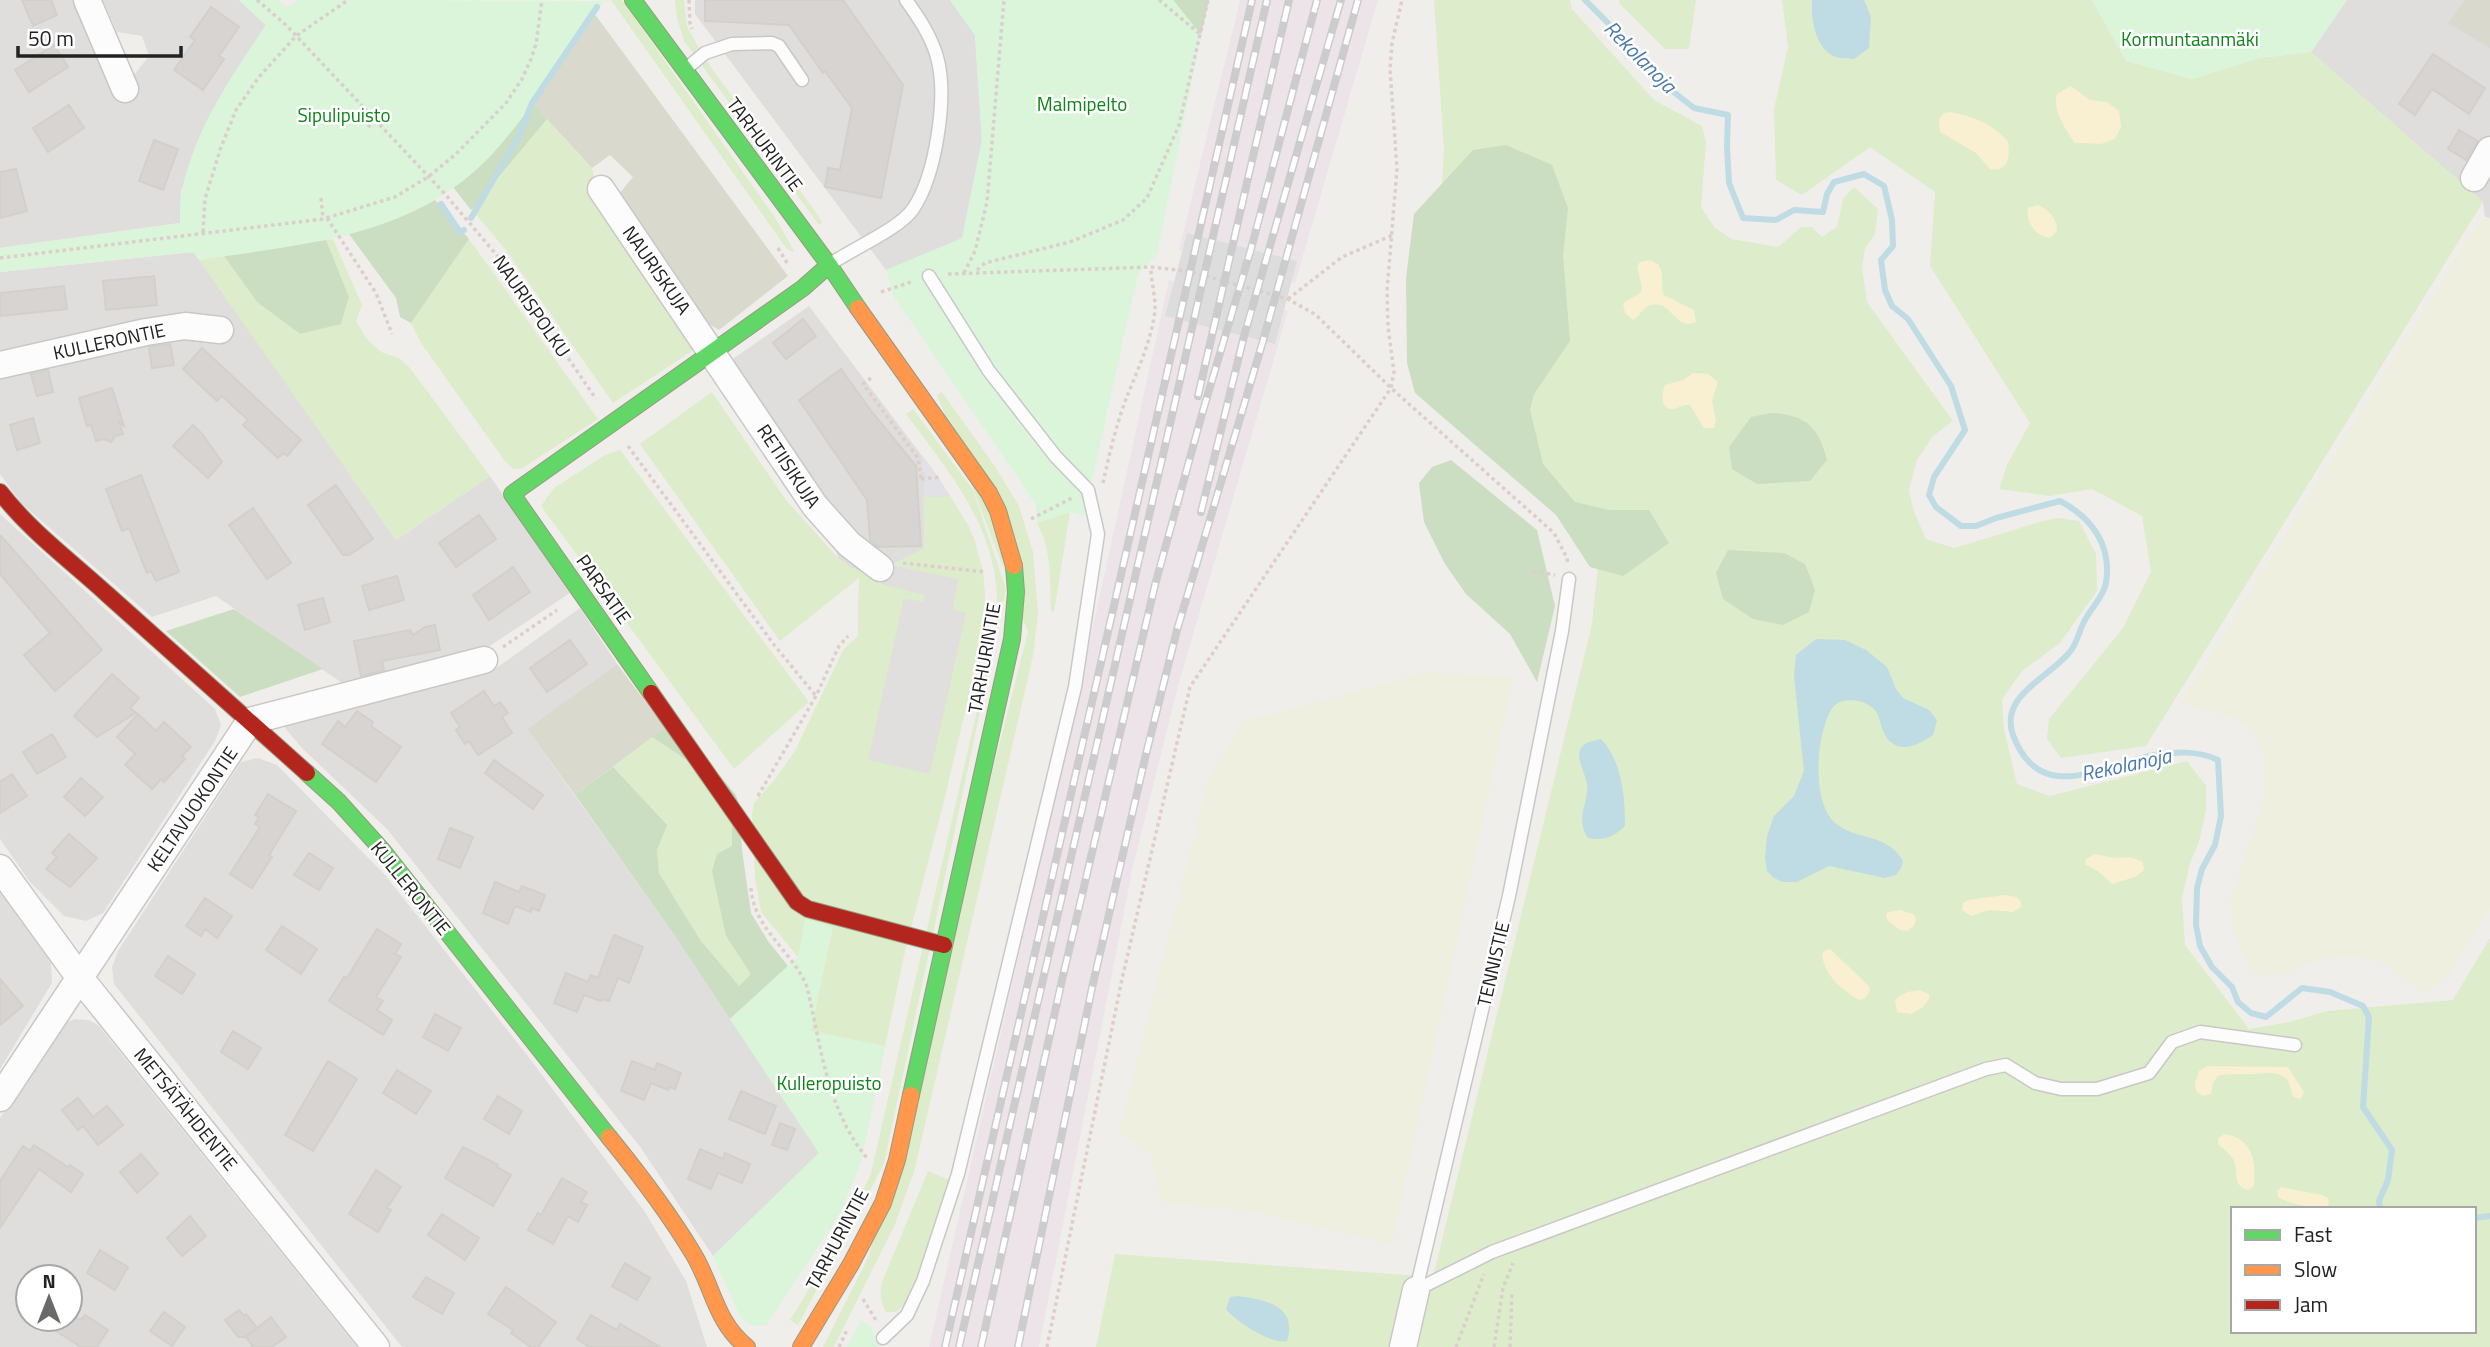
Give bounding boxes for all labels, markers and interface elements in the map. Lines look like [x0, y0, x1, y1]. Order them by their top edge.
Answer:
water label: Rekolanoja [1597, 13, 1685, 101]
scale bar [18, 14, 180, 58]
text: 50 m [28, 22, 74, 54]
park label: Kormuntaanmäki [2121, 24, 2259, 53]
park label: Malmipelto [1037, 89, 1127, 118]
street label: TARHURINTIE [720, 90, 811, 197]
park label: Sipulipuisto [298, 100, 390, 129]
street label: NAURISKUJA [616, 219, 699, 320]
street label: NAURISPOLKU [486, 249, 578, 363]
street label: KULLERONTIE [50, 314, 168, 367]
street label: RETIISIKUJA [751, 418, 828, 514]
street label: PARSATIE [570, 548, 639, 630]
street label: TARHURINTIE [960, 600, 1007, 715]
water label: Rekolanoja [2078, 739, 2175, 789]
street label: KELTAVUOKONTIE [139, 740, 244, 877]
street label: KULLERONTIE [364, 834, 459, 941]
street label: TENNISTIE [1469, 919, 1516, 1009]
street label: METSÄTÄHDENTIE [128, 1041, 245, 1177]
park label: Kulleropuisto [776, 1068, 882, 1097]
street label: TARHURINTIE [798, 1183, 876, 1295]
legend [2231, 1207, 2476, 1333]
text: Fast [2294, 1218, 2333, 1250]
text: Slow [2294, 1253, 2337, 1285]
north arrow [14, 1263, 84, 1333]
text: N [42, 1266, 56, 1295]
text: Jam [2294, 1288, 2328, 1320]

